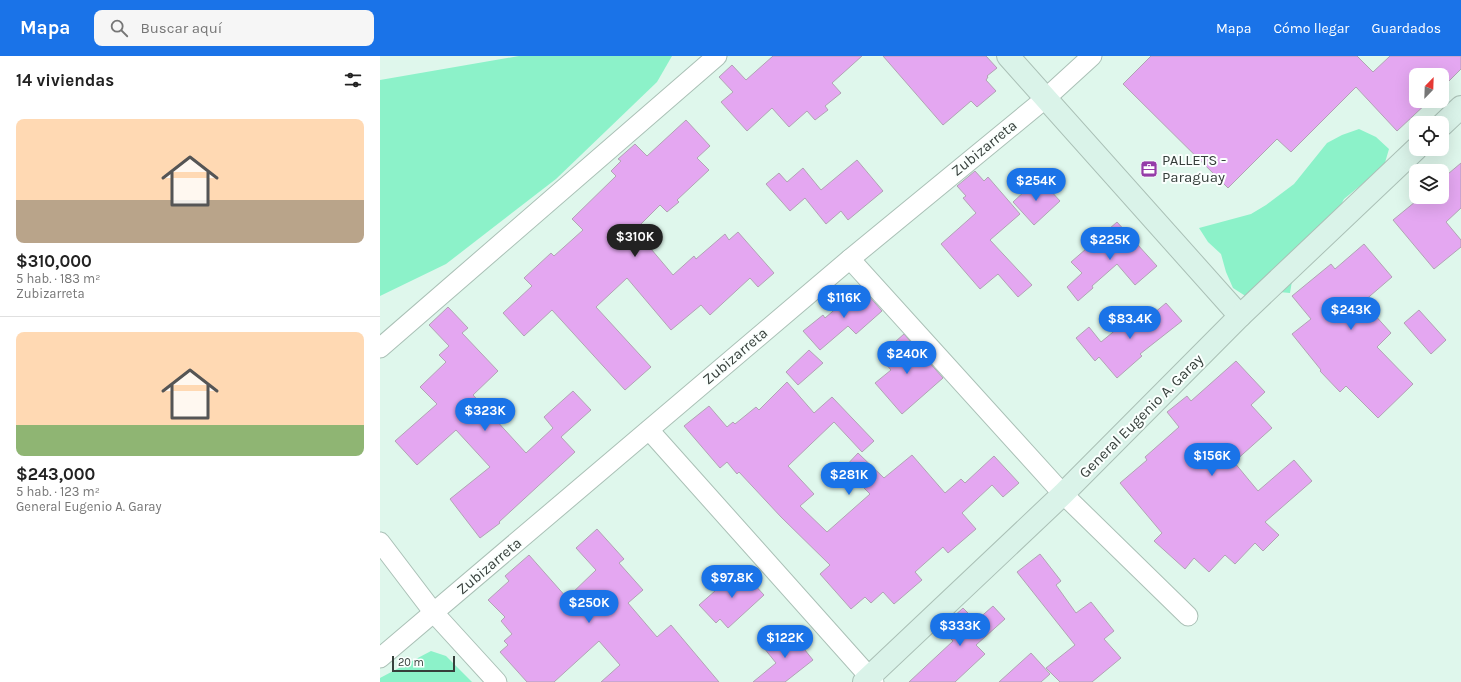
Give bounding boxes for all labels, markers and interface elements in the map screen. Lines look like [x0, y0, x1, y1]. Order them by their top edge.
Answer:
search box [94, 10, 374, 46]
text: Mapa [20, 17, 70, 39]
icon: search [108, 17, 130, 39]
text: Buscar aquí [140, 19, 222, 37]
text: Mapa [1216, 20, 1251, 37]
text: Cómo llegar [1273, 20, 1349, 37]
text: Guardados [1371, 20, 1441, 37]
north arrow [1409, 68, 1449, 108]
map controls [1409, 68, 1449, 204]
icon: filters [342, 69, 364, 91]
text: 14 viviendas [16, 70, 114, 90]
street label: Zubizarreta [948, 116, 1020, 180]
button: locate [1409, 116, 1449, 156]
icon: home [154, 145, 226, 217]
place label: PALLETS - Paraguay [1162, 151, 1226, 186]
office icon: PALLETS - Paraguay [1139, 159, 1159, 179]
button: layers [1409, 164, 1449, 204]
pin: $254K [1008, 168, 1064, 202]
text: $254K [1016, 173, 1056, 188]
pin: $310K [607, 224, 663, 258]
pin: $225K [1082, 227, 1138, 261]
text: $310K [616, 229, 654, 244]
text: $225K [1090, 232, 1130, 247]
text: $310,000 [16, 251, 92, 271]
text: 5 hab. · 183 m² [16, 271, 100, 286]
pin: $116K [816, 285, 872, 319]
text: Zubizarreta [16, 286, 85, 301]
text: $116K [827, 290, 861, 305]
pin: $243K [1323, 297, 1379, 331]
text: $243K [1330, 302, 1372, 317]
pin: $83.4K [1097, 306, 1163, 340]
text: $83.4K [1108, 311, 1152, 326]
street label: Zubizarreta [699, 324, 771, 388]
pin: $240K [879, 341, 935, 375]
text: $240K [886, 346, 928, 361]
street label: General Eugenio A. Garay [1075, 350, 1207, 482]
icon: home [154, 358, 226, 430]
pin: $323K [457, 398, 513, 432]
text: $323K [464, 403, 506, 418]
pin: $156K [1184, 443, 1240, 477]
text: $156K [1193, 448, 1231, 463]
pin: $281K [821, 462, 877, 496]
text: $243,000 [16, 464, 95, 484]
text: $281K [830, 467, 868, 482]
text: 5 hab. · 123 m² [16, 484, 100, 499]
text: General Eugenio A. Garay [16, 499, 162, 514]
street label: Zubizarreta [453, 534, 525, 598]
pin: $97.8K [699, 565, 765, 599]
text: $97.8K [710, 570, 754, 585]
pin: $250K [561, 590, 617, 624]
text: $250K [568, 595, 610, 610]
pin: $333K [932, 613, 988, 647]
text: $333K [939, 618, 981, 633]
pin: $122K [757, 625, 813, 659]
text: $122K [766, 630, 804, 645]
scale bar [392, 654, 455, 673]
text: 20 m [398, 656, 424, 669]

